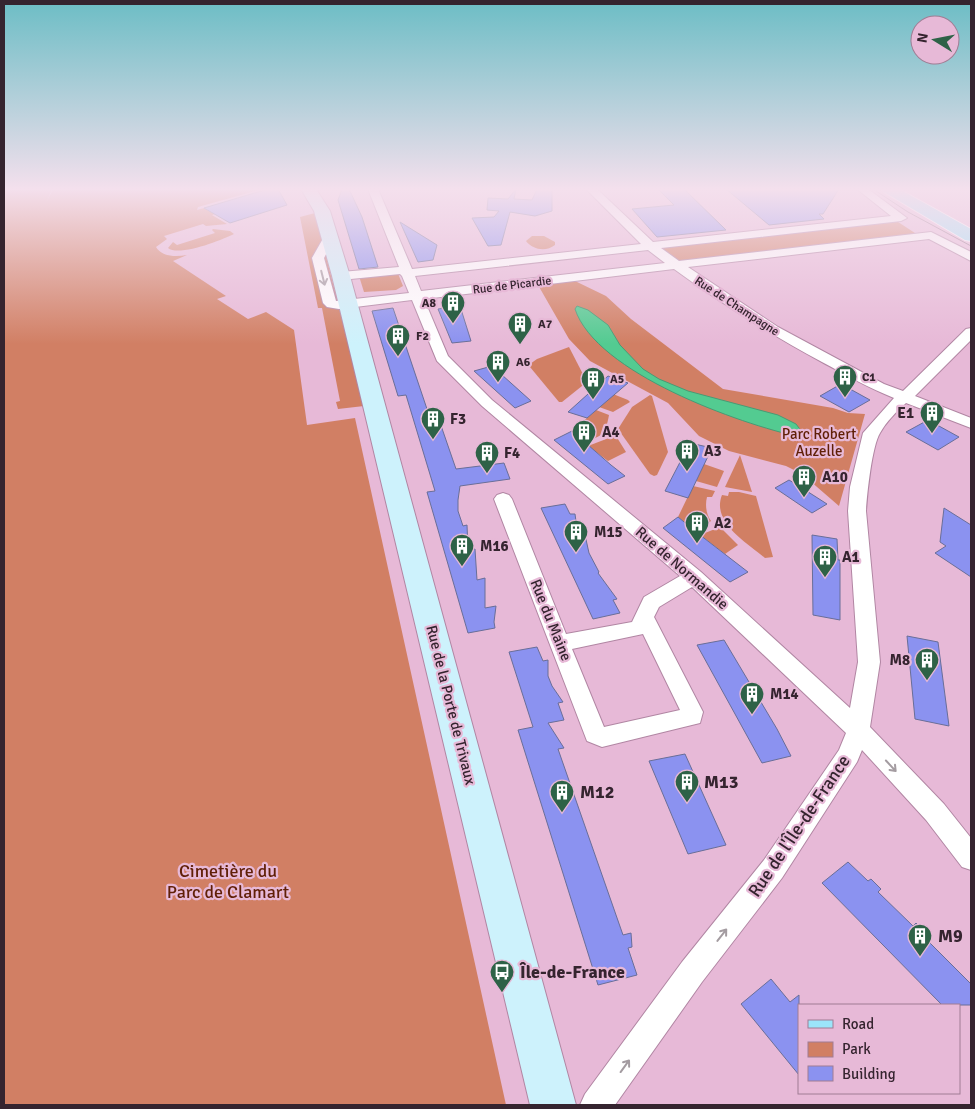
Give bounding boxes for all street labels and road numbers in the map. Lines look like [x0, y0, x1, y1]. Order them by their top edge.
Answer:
street label: Rue de Picardie [472, 273, 552, 298]
street label: Rue de Champagne [692, 273, 782, 339]
street label: Rue de Normandie [632, 523, 732, 613]
street label: Rue du Maine [526, 576, 576, 664]
street label: Rue de la Porte de Trivaux [422, 623, 480, 787]
street label: Rue de l'Île-de-France [743, 751, 855, 901]

